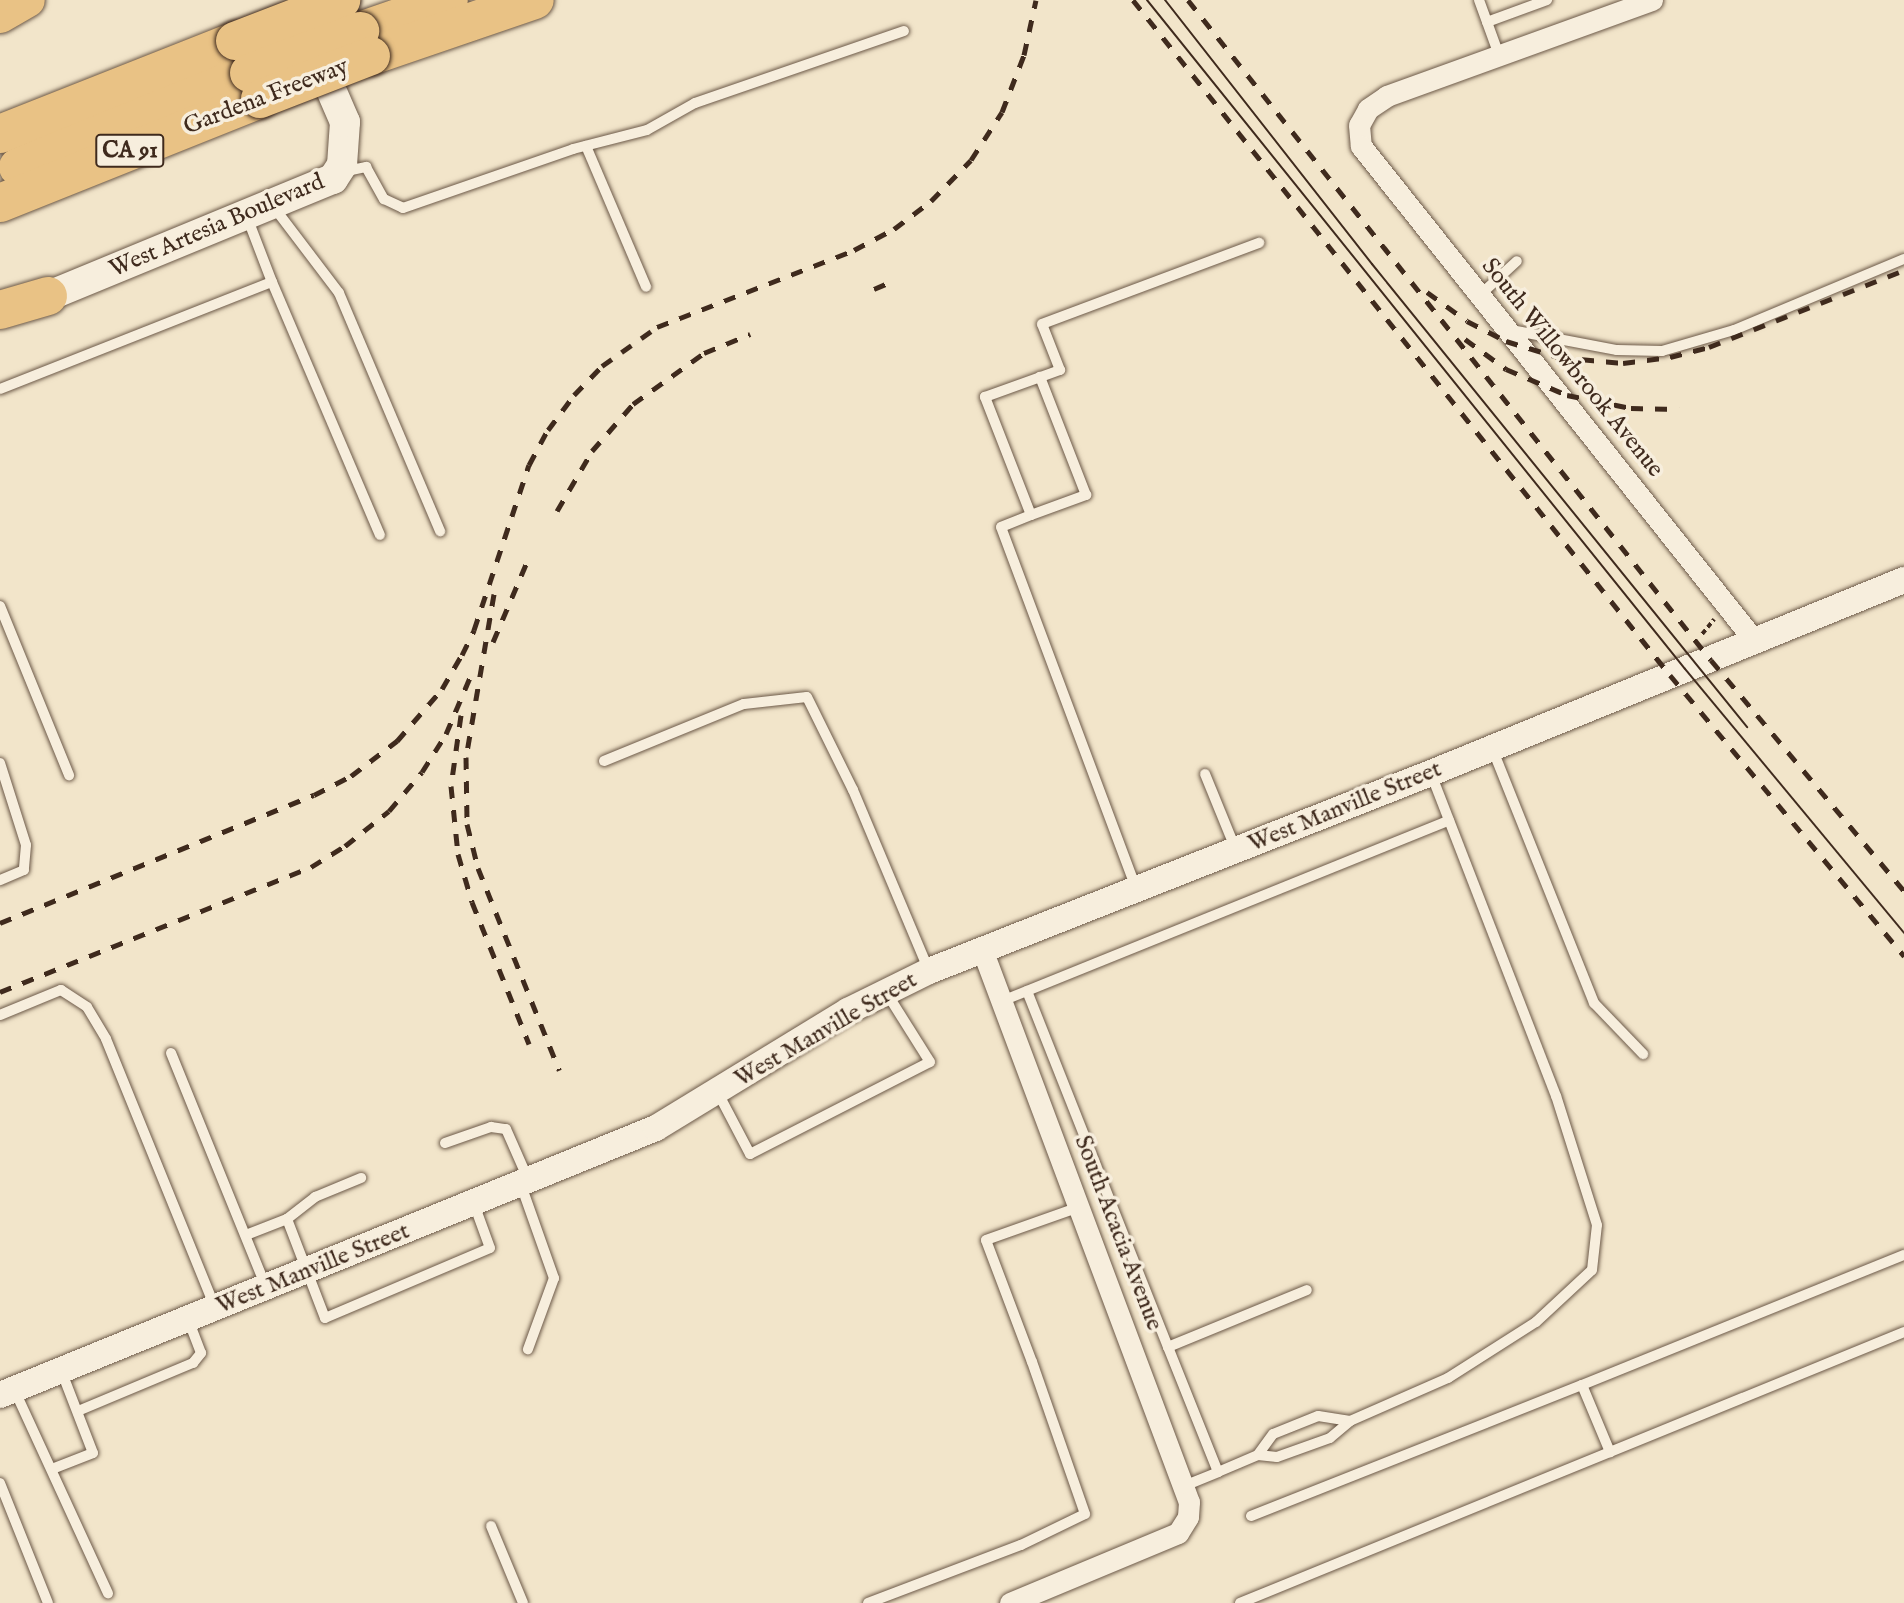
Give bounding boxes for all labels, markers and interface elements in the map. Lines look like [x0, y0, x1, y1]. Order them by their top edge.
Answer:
street label: Gardena Freeway [180, 52, 352, 142]
road number: CA 91 [95, 132, 165, 170]
street label: West Artesia Boulevard [105, 168, 329, 284]
street label: South Willowbrook Avenue [1475, 253, 1669, 483]
street label: West Manville Street [1244, 755, 1446, 859]
street label: West Manville Street [730, 966, 922, 1094]
street label: South Acacia Avenue [1068, 1131, 1168, 1335]
street label: West Manville Street [212, 1217, 414, 1321]

